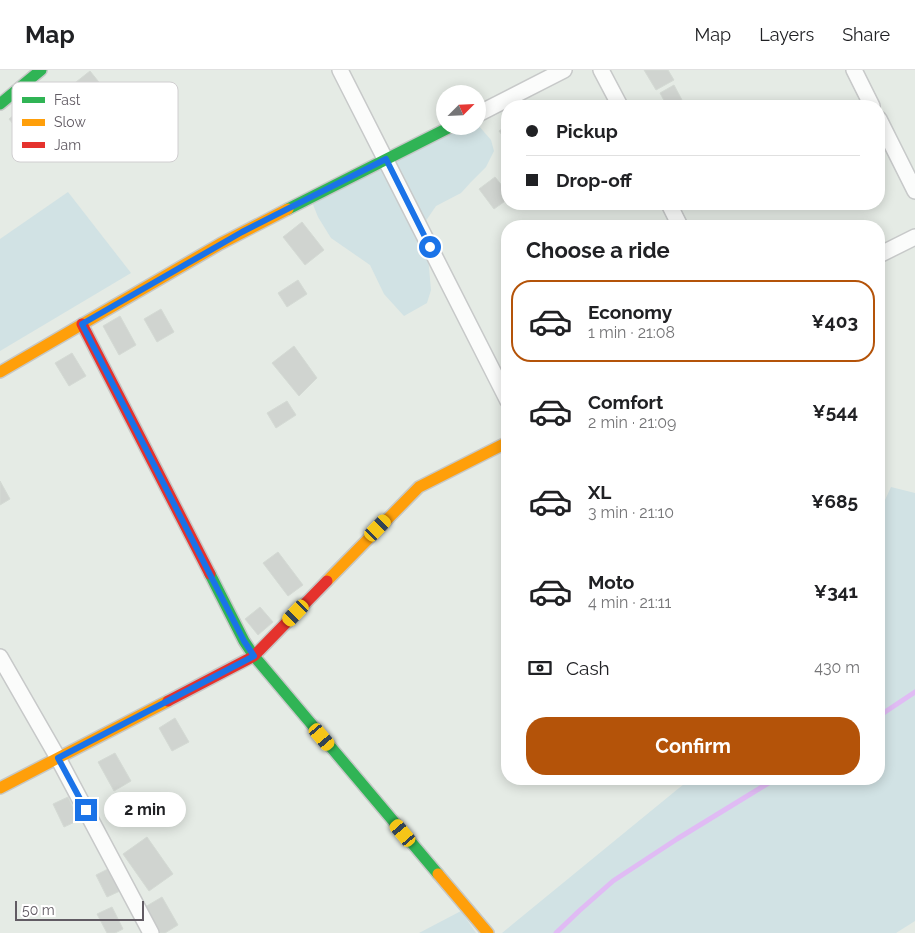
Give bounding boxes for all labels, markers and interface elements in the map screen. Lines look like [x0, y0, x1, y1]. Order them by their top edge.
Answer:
text: Map [25, 20, 75, 49]
text: Map [695, 24, 731, 45]
text: Layers [759, 24, 814, 45]
text: Share [842, 24, 890, 45]
legend [12, 82, 178, 162]
north arrow [436, 85, 486, 135]
map controls [436, 85, 486, 135]
text: Fast [54, 92, 81, 108]
text: Slow [54, 114, 86, 130]
text: Pickup [556, 120, 618, 142]
text: Jam [54, 137, 81, 153]
text: Drop-off [556, 169, 632, 191]
route start [419, 236, 441, 258]
text: Choose a ride [526, 237, 670, 263]
icon: car [528, 299, 573, 344]
text: Economy [588, 301, 672, 323]
text: ¥403 [811, 310, 858, 332]
text: 1 min · 21:08 [588, 323, 675, 342]
icon: car [528, 389, 573, 434]
text: Comfort [588, 391, 663, 413]
text: ¥544 [812, 400, 858, 422]
text: 2 min · 21:09 [588, 413, 676, 432]
icon: car [528, 479, 573, 524]
text: XL [588, 481, 611, 503]
text: ¥685 [811, 490, 858, 512]
text: 3 min · 21:10 [588, 503, 674, 522]
car [362, 512, 393, 544]
icon: car [528, 569, 573, 614]
text: Moto [588, 571, 634, 593]
text: ¥341 [814, 580, 858, 602]
text: 4 min · 21:11 [588, 593, 671, 612]
car [280, 597, 311, 629]
icon: cash [526, 654, 554, 682]
text: Cash [566, 657, 610, 679]
text: 430 m [814, 658, 860, 677]
button: Confirm [526, 717, 860, 775]
car [306, 721, 337, 753]
callout: 2 min [104, 792, 186, 828]
route end [75, 799, 97, 821]
text: 2 min [124, 800, 166, 819]
car [387, 817, 418, 849]
scale bar [15, 898, 144, 921]
text: 50 m [22, 902, 55, 918]

